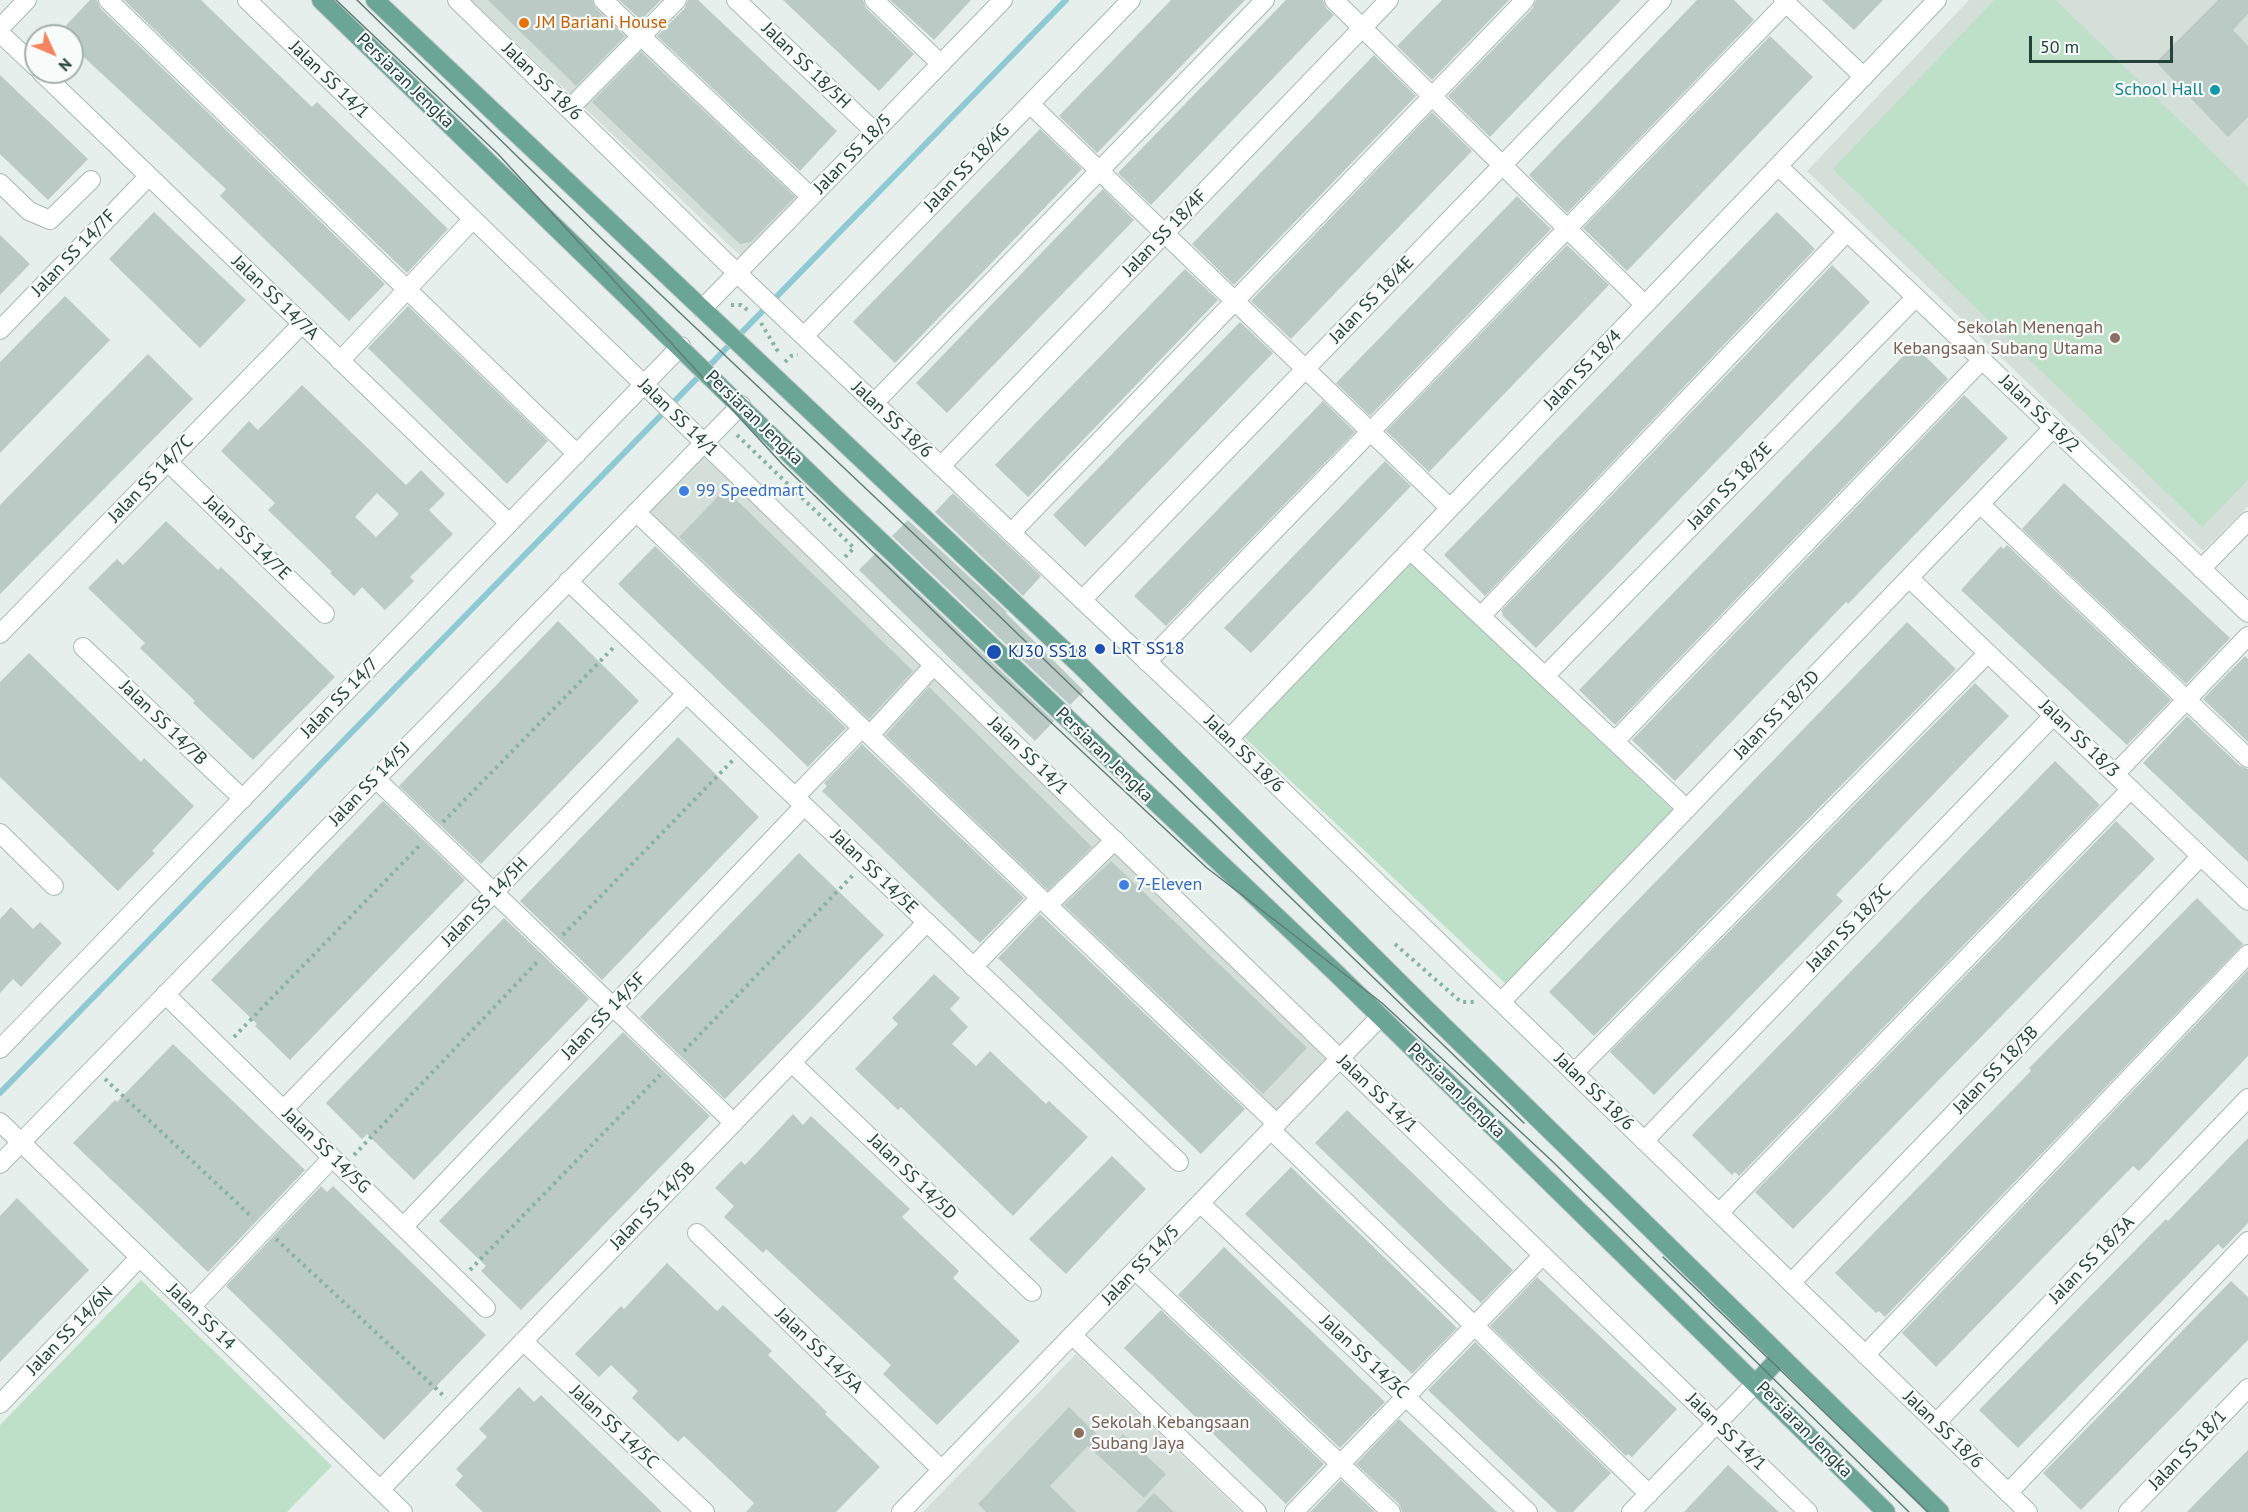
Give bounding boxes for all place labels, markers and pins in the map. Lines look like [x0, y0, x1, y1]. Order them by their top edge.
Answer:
place label: JM Bariani House [536, 12, 667, 34]
marker: JM Bariani House [517, 16, 531, 30]
place label: School Hall [2115, 79, 2203, 101]
marker: School Hall [2208, 83, 2222, 97]
place label: Sekolah Menengah Kebangsaan Subang Utama [1893, 317, 2103, 360]
marker: Sekolah Menengah Kebangsaan Subang Utama [2108, 331, 2122, 345]
place label: 99 Speedmart [696, 480, 804, 502]
marker: 99 Speedmart [677, 484, 691, 498]
place label: LRT SS18 [1112, 638, 1184, 660]
place label: KJ30 SS18 [1008, 641, 1087, 663]
marker: LRT SS18 [1093, 642, 1107, 656]
marker: KJ30 SS18 [985, 643, 1003, 661]
place label: 7-Eleven [1136, 874, 1202, 896]
marker: 7-Eleven [1117, 878, 1131, 892]
place label: Sekolah Kebangsaan Subang Jaya [1091, 1412, 1249, 1454]
marker: Sekolah Kebangsaan Subang Jaya [1072, 1426, 1086, 1440]

